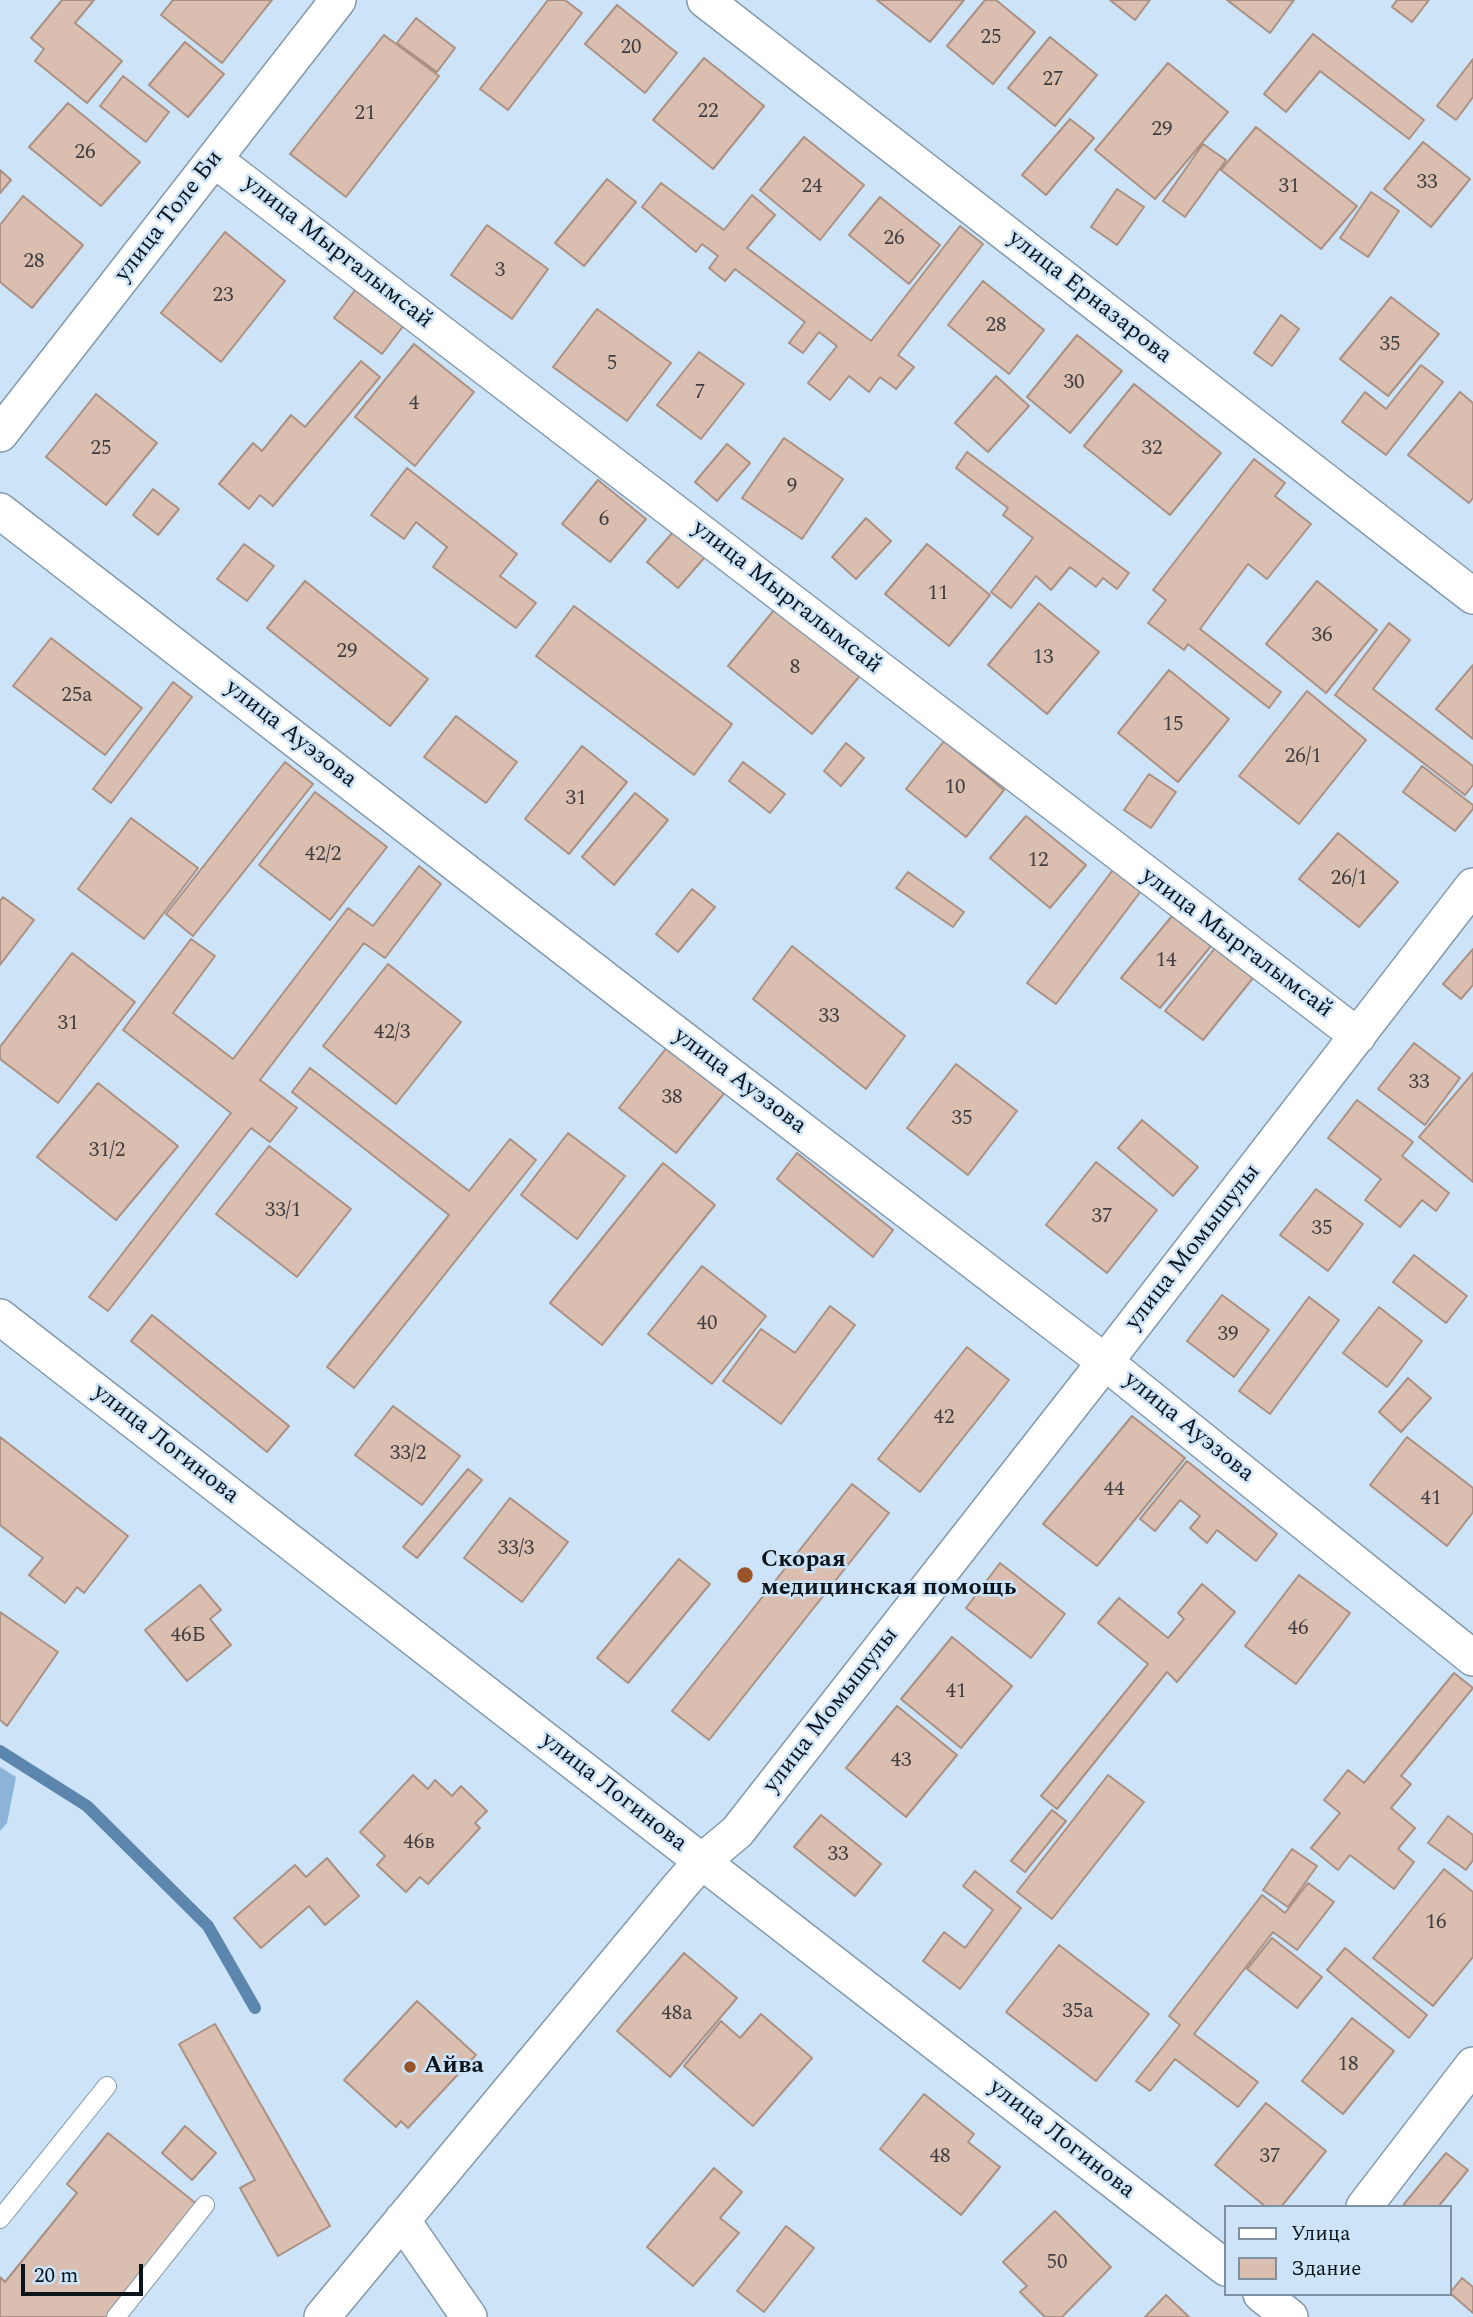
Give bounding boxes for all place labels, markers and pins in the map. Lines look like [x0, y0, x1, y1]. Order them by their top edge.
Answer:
place label: Скорая медицинская помощь [761, 1547, 1016, 1603]
marker: Скорая медицинская помощь [735, 1565, 755, 1585]
place label: Айва [424, 2053, 484, 2081]
marker: Айва [402, 2059, 418, 2075]

